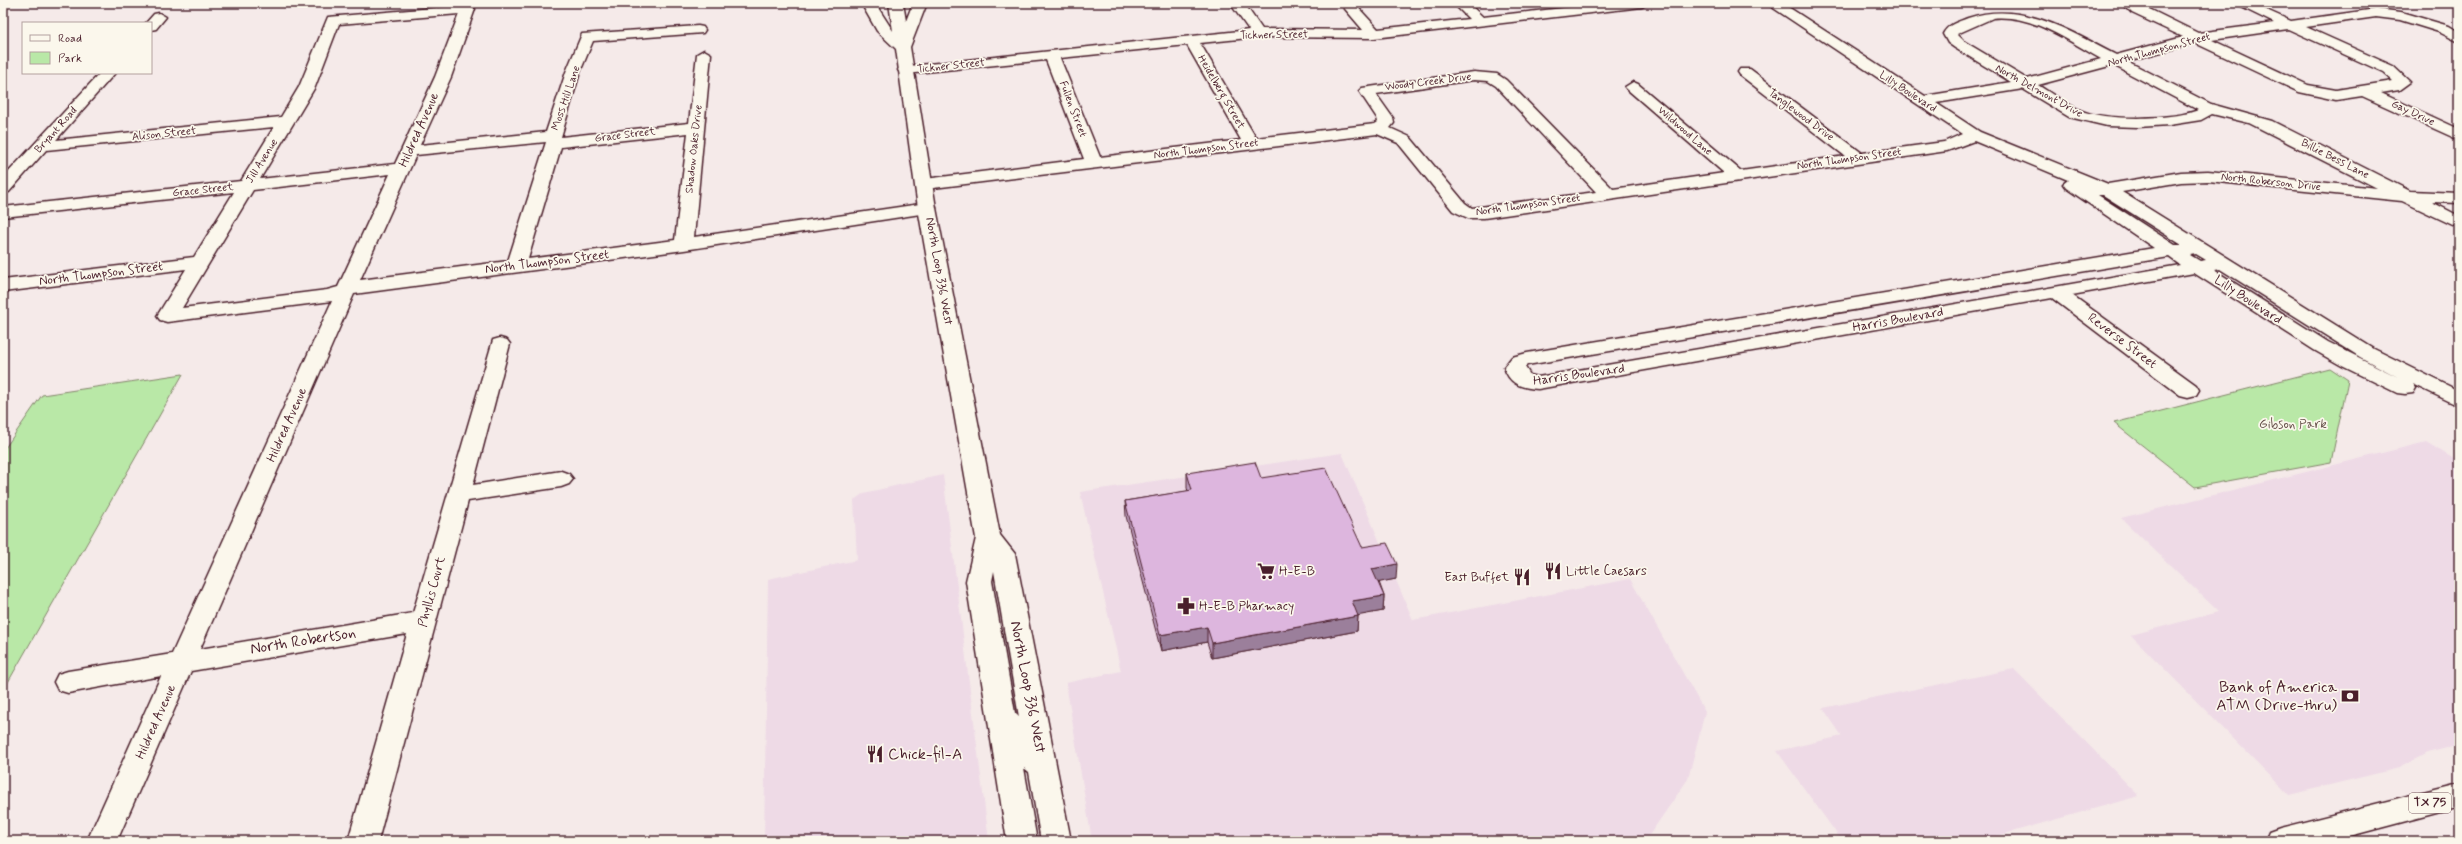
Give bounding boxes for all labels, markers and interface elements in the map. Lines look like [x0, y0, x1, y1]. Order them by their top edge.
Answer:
legend [22, 22, 152, 74]
street label: Tickner Street [1240, 27, 1308, 43]
street label: North Thompson Street [2106, 30, 2212, 70]
text: Road [58, 31, 82, 47]
text: Park [58, 51, 82, 67]
street label: Heidelberg Street [1192, 52, 1248, 133]
street label: Tickner Street [916, 55, 986, 77]
street label: North Delmont Drive [1993, 61, 2085, 121]
street label: Moss Hill Lane [548, 64, 584, 132]
street label: Lilly Boulevard [1877, 68, 1940, 116]
street label: Woody Creek Drive [1384, 70, 1472, 94]
street label: Fullen Street [1056, 79, 1090, 139]
street label: Tanglewood Drive [1765, 86, 1837, 145]
street label: Hildred Avenue [395, 90, 443, 170]
street label: Gay Drive [2389, 97, 2437, 129]
street label: Wildwood Lane [1655, 103, 1715, 159]
street label: Bryant Road [32, 104, 80, 156]
street label: Shadow Oaks Drive [682, 104, 706, 194]
street label: Alison Street [131, 124, 197, 144]
street label: Grace Street [594, 124, 657, 146]
street label: Jill Avenue [243, 136, 281, 186]
street label: North Thompson Street [1153, 136, 1259, 162]
street label: Billie Bess Lane [2299, 136, 2371, 182]
street label: North Thompson Street [1796, 145, 1902, 173]
street label: North Roberson Drive [2220, 170, 2322, 194]
street label: Grace Street [172, 180, 235, 200]
street label: North Thompson Street [1475, 191, 1581, 219]
street label: North Loop 336 West [921, 216, 957, 326]
street label: North Thompson Street [484, 246, 610, 278]
street label: North Thompson Street [38, 258, 164, 290]
street label: Lilly Boulevard [2211, 272, 2285, 328]
street label: Harris Boulevard [1851, 304, 1945, 336]
street label: Reverse Street [2084, 309, 2160, 373]
street label: Harris Boulevard [1532, 360, 1626, 390]
street label: Hildred Avenue [263, 385, 311, 465]
park label: Gibson Park [2259, 416, 2327, 433]
street label: Phyllis Court [414, 555, 450, 629]
supermarket icon: H-E-B [1256, 561, 1276, 581]
restaurant icon: Little Caesars [1543, 561, 1563, 581]
place label: H-E-B [1279, 563, 1315, 580]
place label: Little Caesars [1566, 563, 1647, 580]
restaurant icon: East Buffet [1512, 567, 1532, 587]
place label: East Buffet [1444, 569, 1509, 586]
pharmacy icon: H-E-B Pharmacy [1176, 596, 1196, 616]
place label: H-E-B Pharmacy [1199, 598, 1294, 615]
street label: North Loop 336 West [1005, 619, 1051, 755]
street label: North Robertson [249, 622, 357, 660]
place label: Bank of America ATM (Drive-thru) [2216, 677, 2337, 716]
street label: Hildred Avenue [132, 682, 180, 762]
bank icon: Bank of America ATM (Drive-thru) [2340, 686, 2360, 706]
restaurant icon: Chick-fil-A [865, 744, 885, 764]
place label: Chick-fil-A [888, 744, 962, 765]
road number: TX 75 [2409, 793, 2451, 813]

